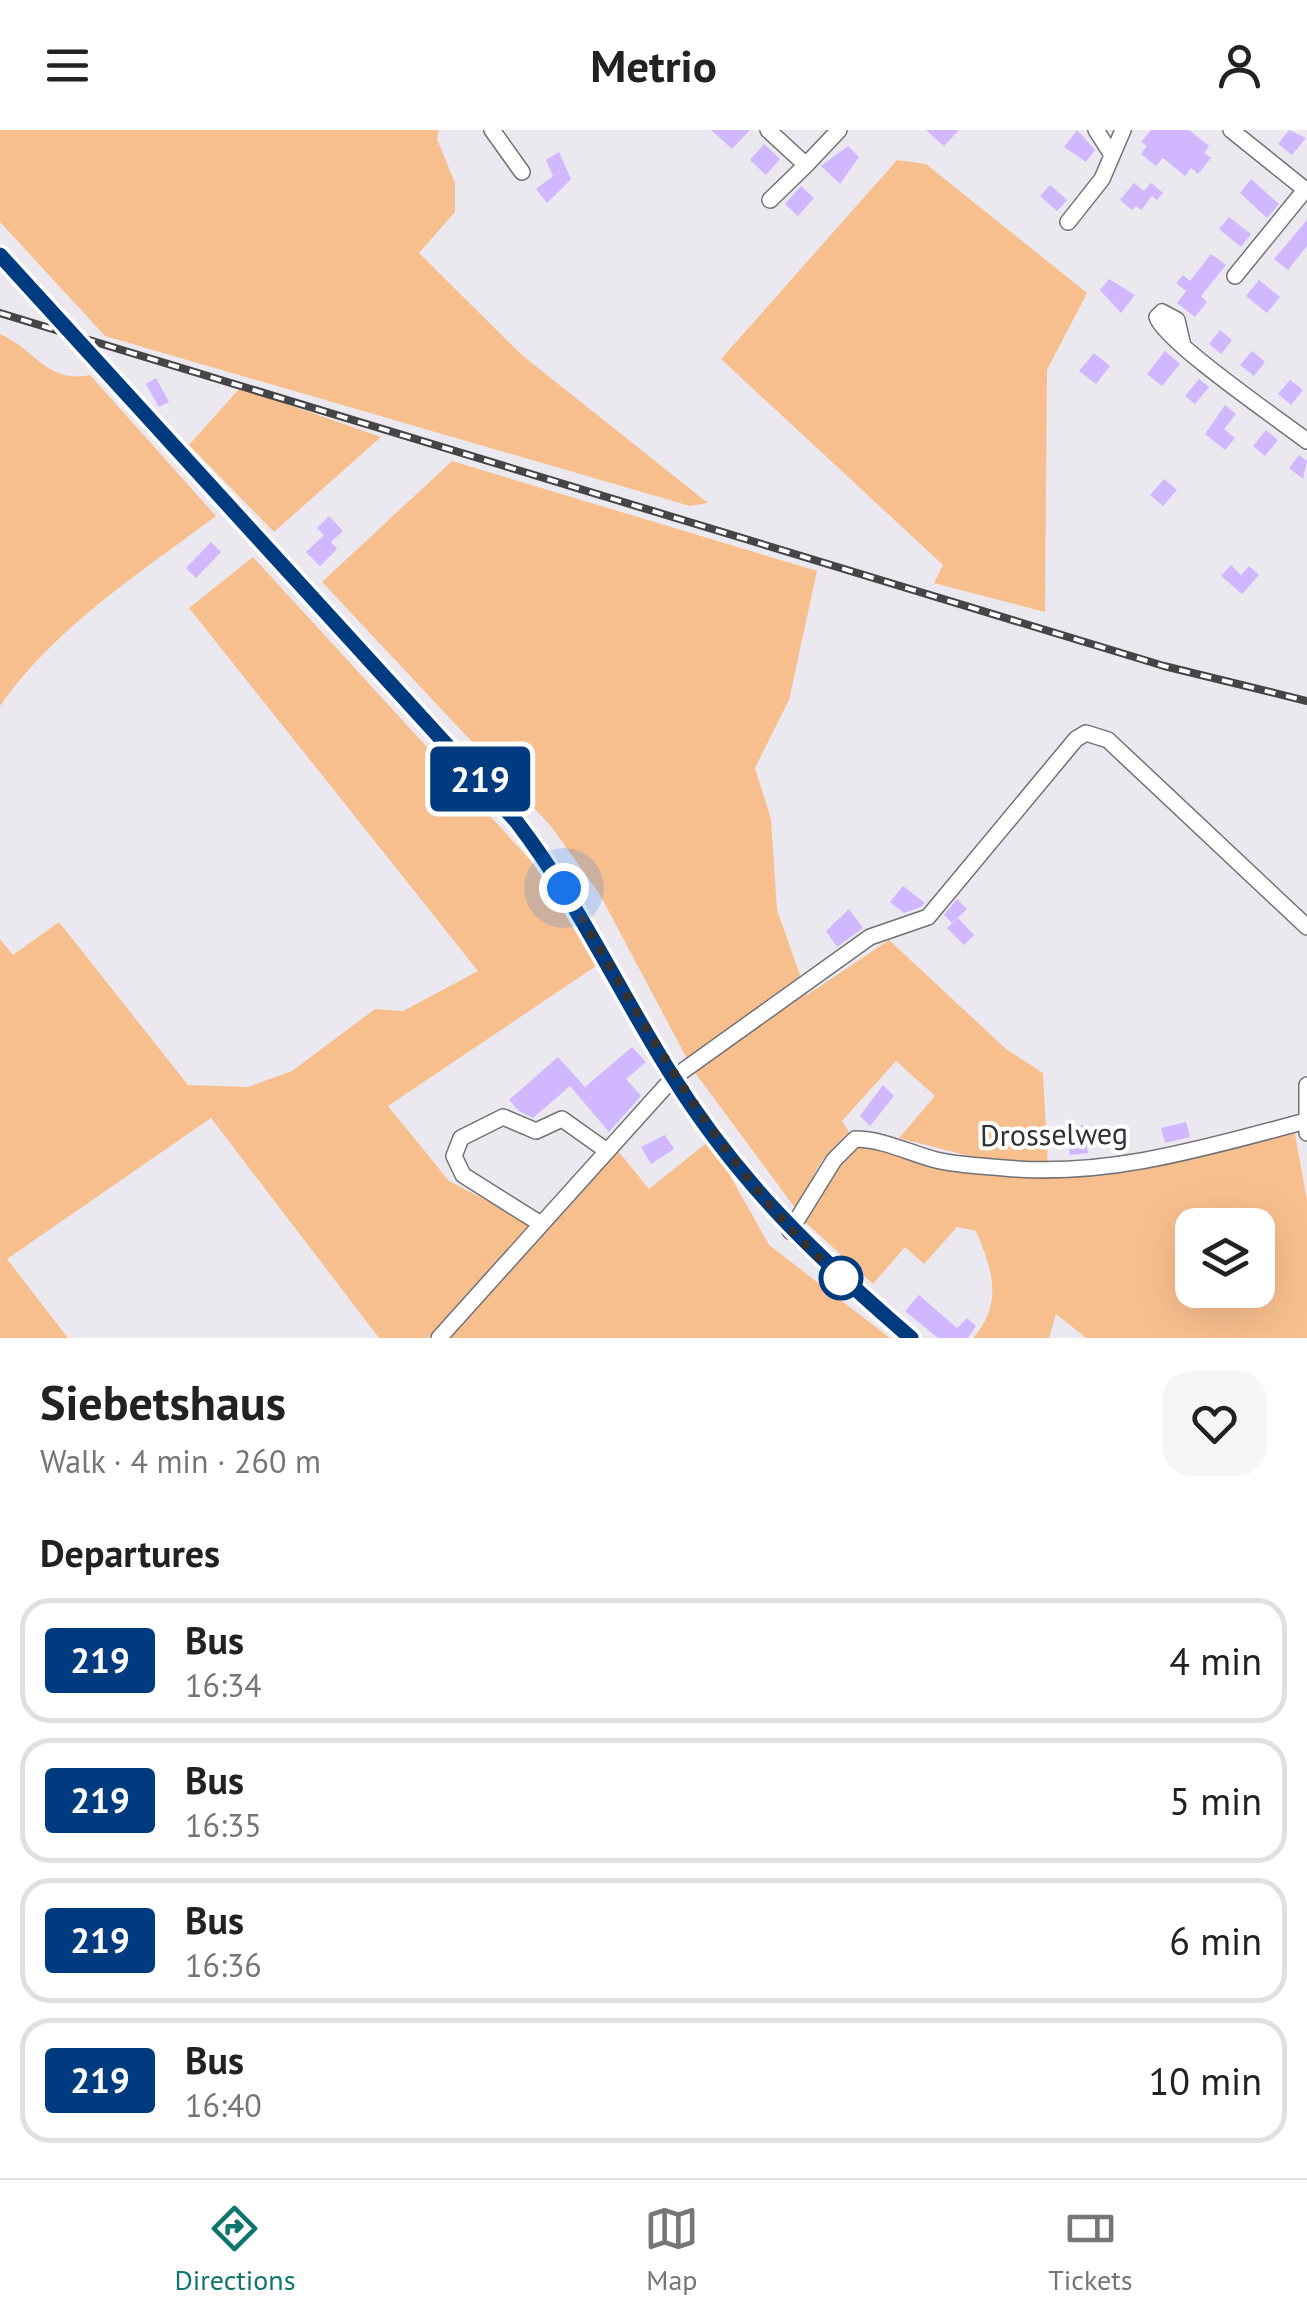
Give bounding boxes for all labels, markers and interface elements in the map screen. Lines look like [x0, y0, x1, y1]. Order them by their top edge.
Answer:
text: Metrio [590, 36, 717, 94]
icon: menu [40, 38, 95, 93]
icon: person [1212, 38, 1267, 93]
line badge: 219 [422, 746, 538, 812]
text: 219 [450, 756, 510, 802]
your location [539, 863, 589, 913]
street label: Drosselweg [980, 1113, 1128, 1154]
map controls [1175, 1208, 1275, 1308]
button: layers [1175, 1208, 1275, 1308]
unlabelled marker [820, 1257, 862, 1299]
text: Siebetshaus [40, 1371, 286, 1433]
button: heart [1162, 1371, 1267, 1476]
text: Walk · 4 min · 260 m [40, 1440, 321, 1482]
text: Departures [40, 1528, 220, 1577]
text: Bus [185, 1615, 244, 1664]
text: 4 min [1169, 1636, 1262, 1685]
text: 219 [70, 1637, 130, 1683]
text: 16:34 [185, 1664, 262, 1706]
text: Bus [185, 1755, 244, 1804]
text: 5 min [1169, 1776, 1262, 1825]
text: 219 [70, 1777, 130, 1823]
text: 16:35 [185, 1804, 262, 1846]
text: Bus [185, 1895, 244, 1944]
text: 6 min [1169, 1916, 1262, 1965]
text: 219 [70, 1917, 130, 1963]
text: 16:36 [185, 1944, 262, 1986]
text: Bus [185, 2035, 244, 2084]
text: 10 min [1149, 2056, 1262, 2105]
text: 219 [70, 2057, 130, 2103]
text: 16:40 [185, 2084, 262, 2126]
tab: Directions [174, 2201, 295, 2298]
tab: Map [644, 2201, 699, 2298]
tab: Tickets [1048, 2201, 1133, 2298]

